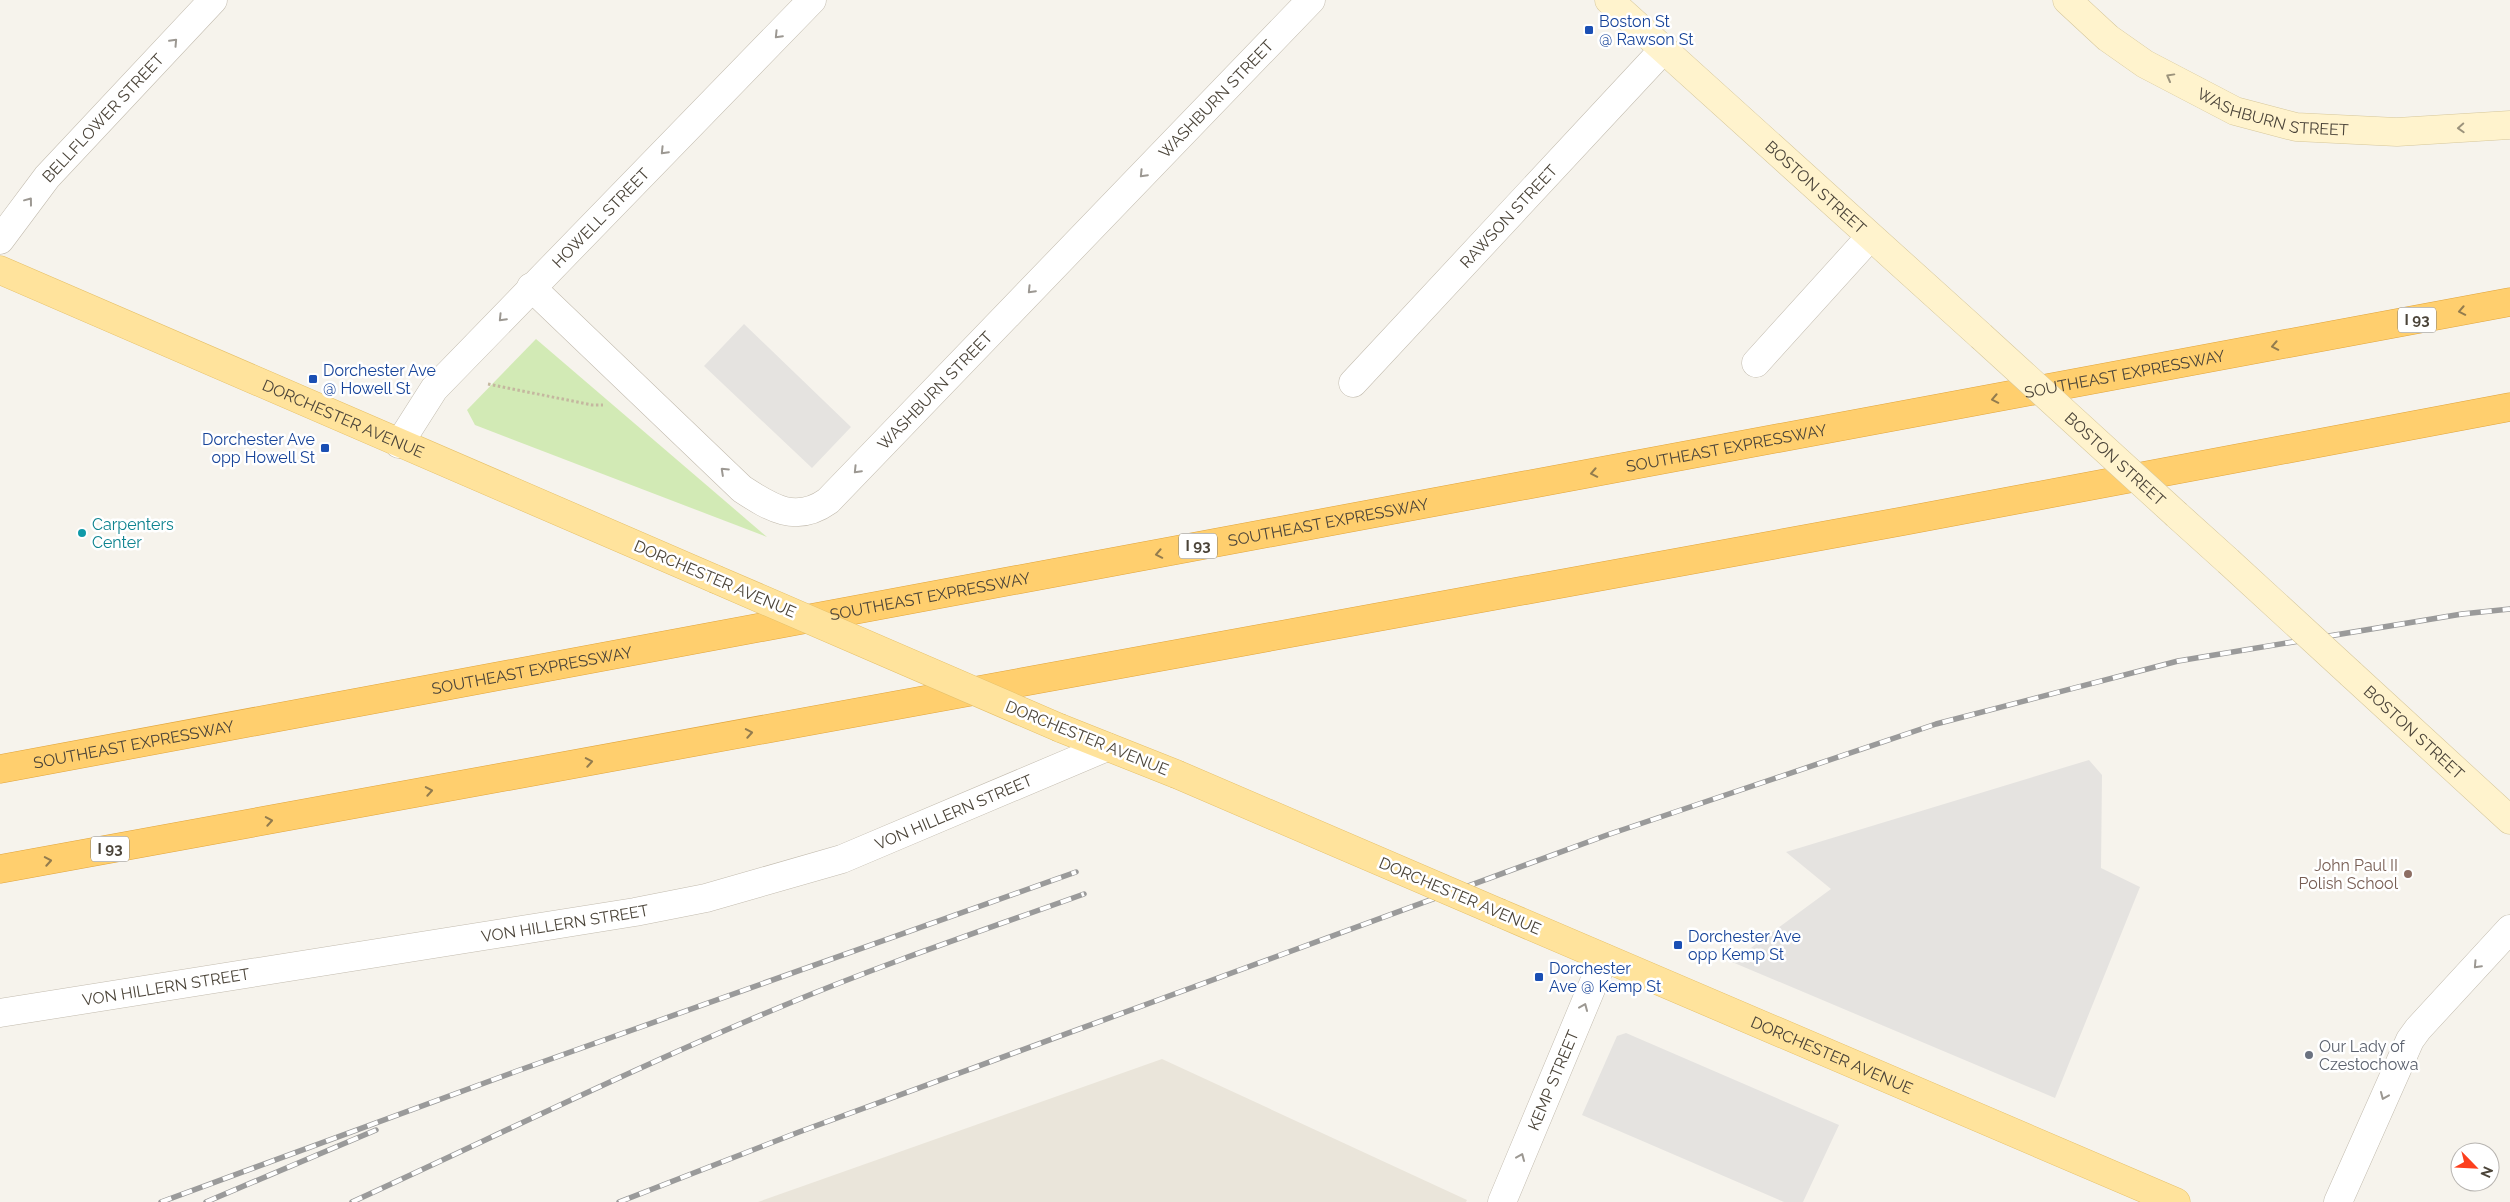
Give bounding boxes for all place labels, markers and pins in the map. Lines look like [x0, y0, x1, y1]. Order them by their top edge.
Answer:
place label: Boston St @ Rawson St [1599, 12, 1694, 49]
marker: Boston St @ Rawson St [1583, 24, 1595, 36]
place label: Dorchester Ave @ Howell St [323, 361, 436, 398]
marker: Dorchester Ave @ Howell St [307, 373, 319, 385]
place label: Dorchester Ave opp Howell St [202, 430, 316, 467]
marker: Dorchester Ave opp Howell St [319, 442, 331, 454]
place label: Carpenters Center [92, 515, 174, 552]
marker: Carpenters Center [76, 527, 88, 539]
place label: John Paul II Polish School [2298, 856, 2399, 893]
marker: John Paul II Polish School [2402, 868, 2414, 880]
place label: Dorchester Ave opp Kemp St [1688, 927, 1801, 964]
marker: Dorchester Ave opp Kemp St [1672, 939, 1684, 951]
place label: Dorchester Ave @ Kemp St [1549, 959, 1662, 996]
marker: Dorchester Ave @ Kemp St [1533, 971, 1545, 983]
place label: Our Lady of Czestochowa [2319, 1037, 2418, 1074]
marker: Our Lady of Czestochowa [2303, 1049, 2315, 1061]

